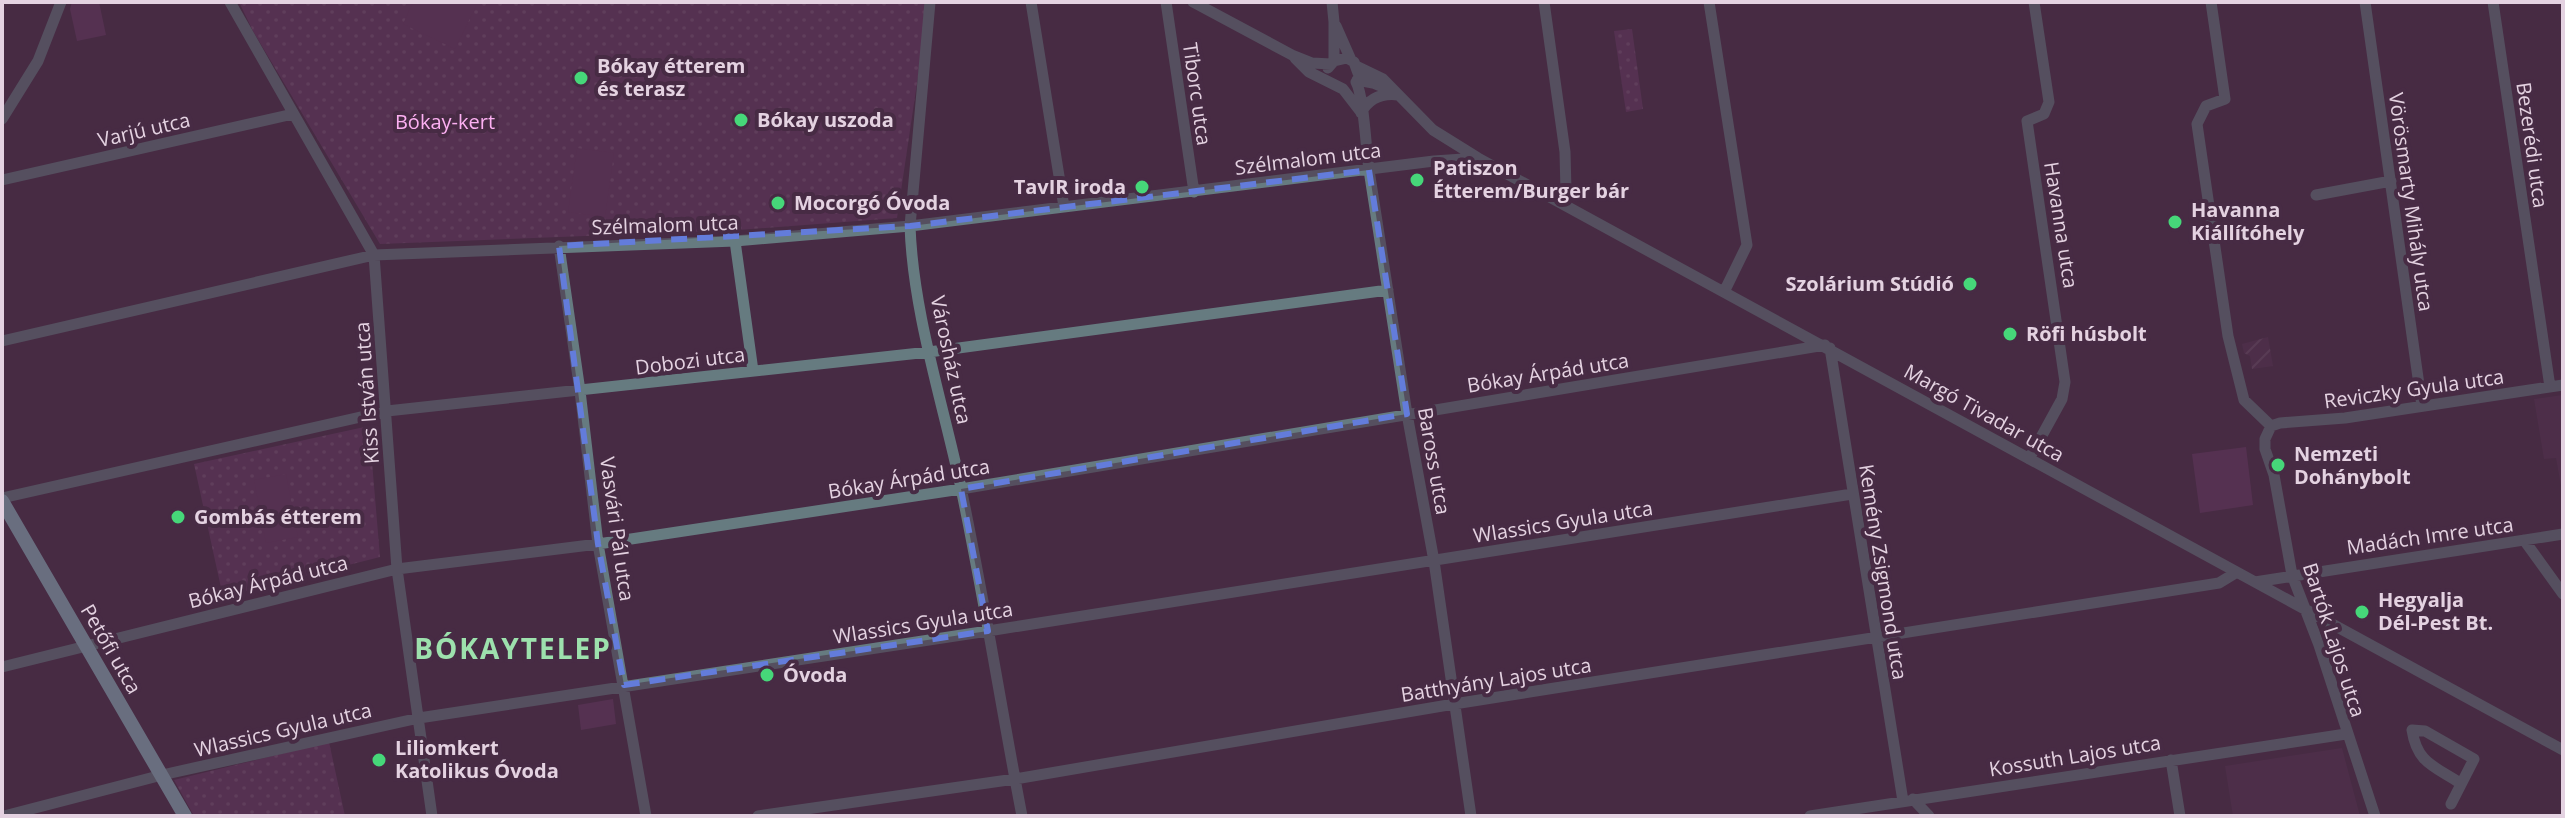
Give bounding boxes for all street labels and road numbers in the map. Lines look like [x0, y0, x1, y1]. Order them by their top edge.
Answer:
street label: Tiborc utca [1177, 41, 1218, 147]
street label: Bezerédi utca [2510, 80, 2555, 210]
street label: Vörösmarty Mihály utca [2383, 91, 2440, 313]
street label: Varjú utca [95, 106, 193, 153]
street label: Szélmalom utca [1233, 136, 1383, 181]
street label: Havanna utca [2038, 160, 2085, 290]
street label: Szélmalom utca [591, 208, 739, 241]
street label: Városház utca [925, 293, 978, 427]
street label: Kiss István utca [348, 321, 385, 465]
street label: Dobozi utca [633, 340, 746, 381]
street label: Bókay Árpád utca [1465, 346, 1631, 399]
street label: Margó Tivadar utca [1899, 357, 2069, 468]
street label: Reviczky Gyula utca [2322, 363, 2506, 415]
street label: Baross utca [1412, 405, 1457, 517]
street label: Bókay Árpád utca [826, 452, 992, 505]
street label: Vasvári Pál utca [594, 455, 641, 603]
street label: Kemény Zsigmond utca [1853, 462, 1914, 682]
street label: Wlassics Gyula utca [1471, 494, 1655, 549]
street label: Madách Imre utca [2345, 510, 2515, 561]
street label: Bókay Árpád utca [185, 549, 350, 614]
street label: Bartók Lajos utca [2297, 559, 2372, 720]
street label: Wlassics Gyula utca [831, 595, 1015, 650]
street label: Petőfi utca [75, 599, 148, 699]
street label: Batthyány Lajos utca [1399, 651, 1593, 708]
street label: Wlassics Gyula utca [192, 696, 374, 763]
street label: Kossuth Lajos utca [1987, 729, 2163, 782]

